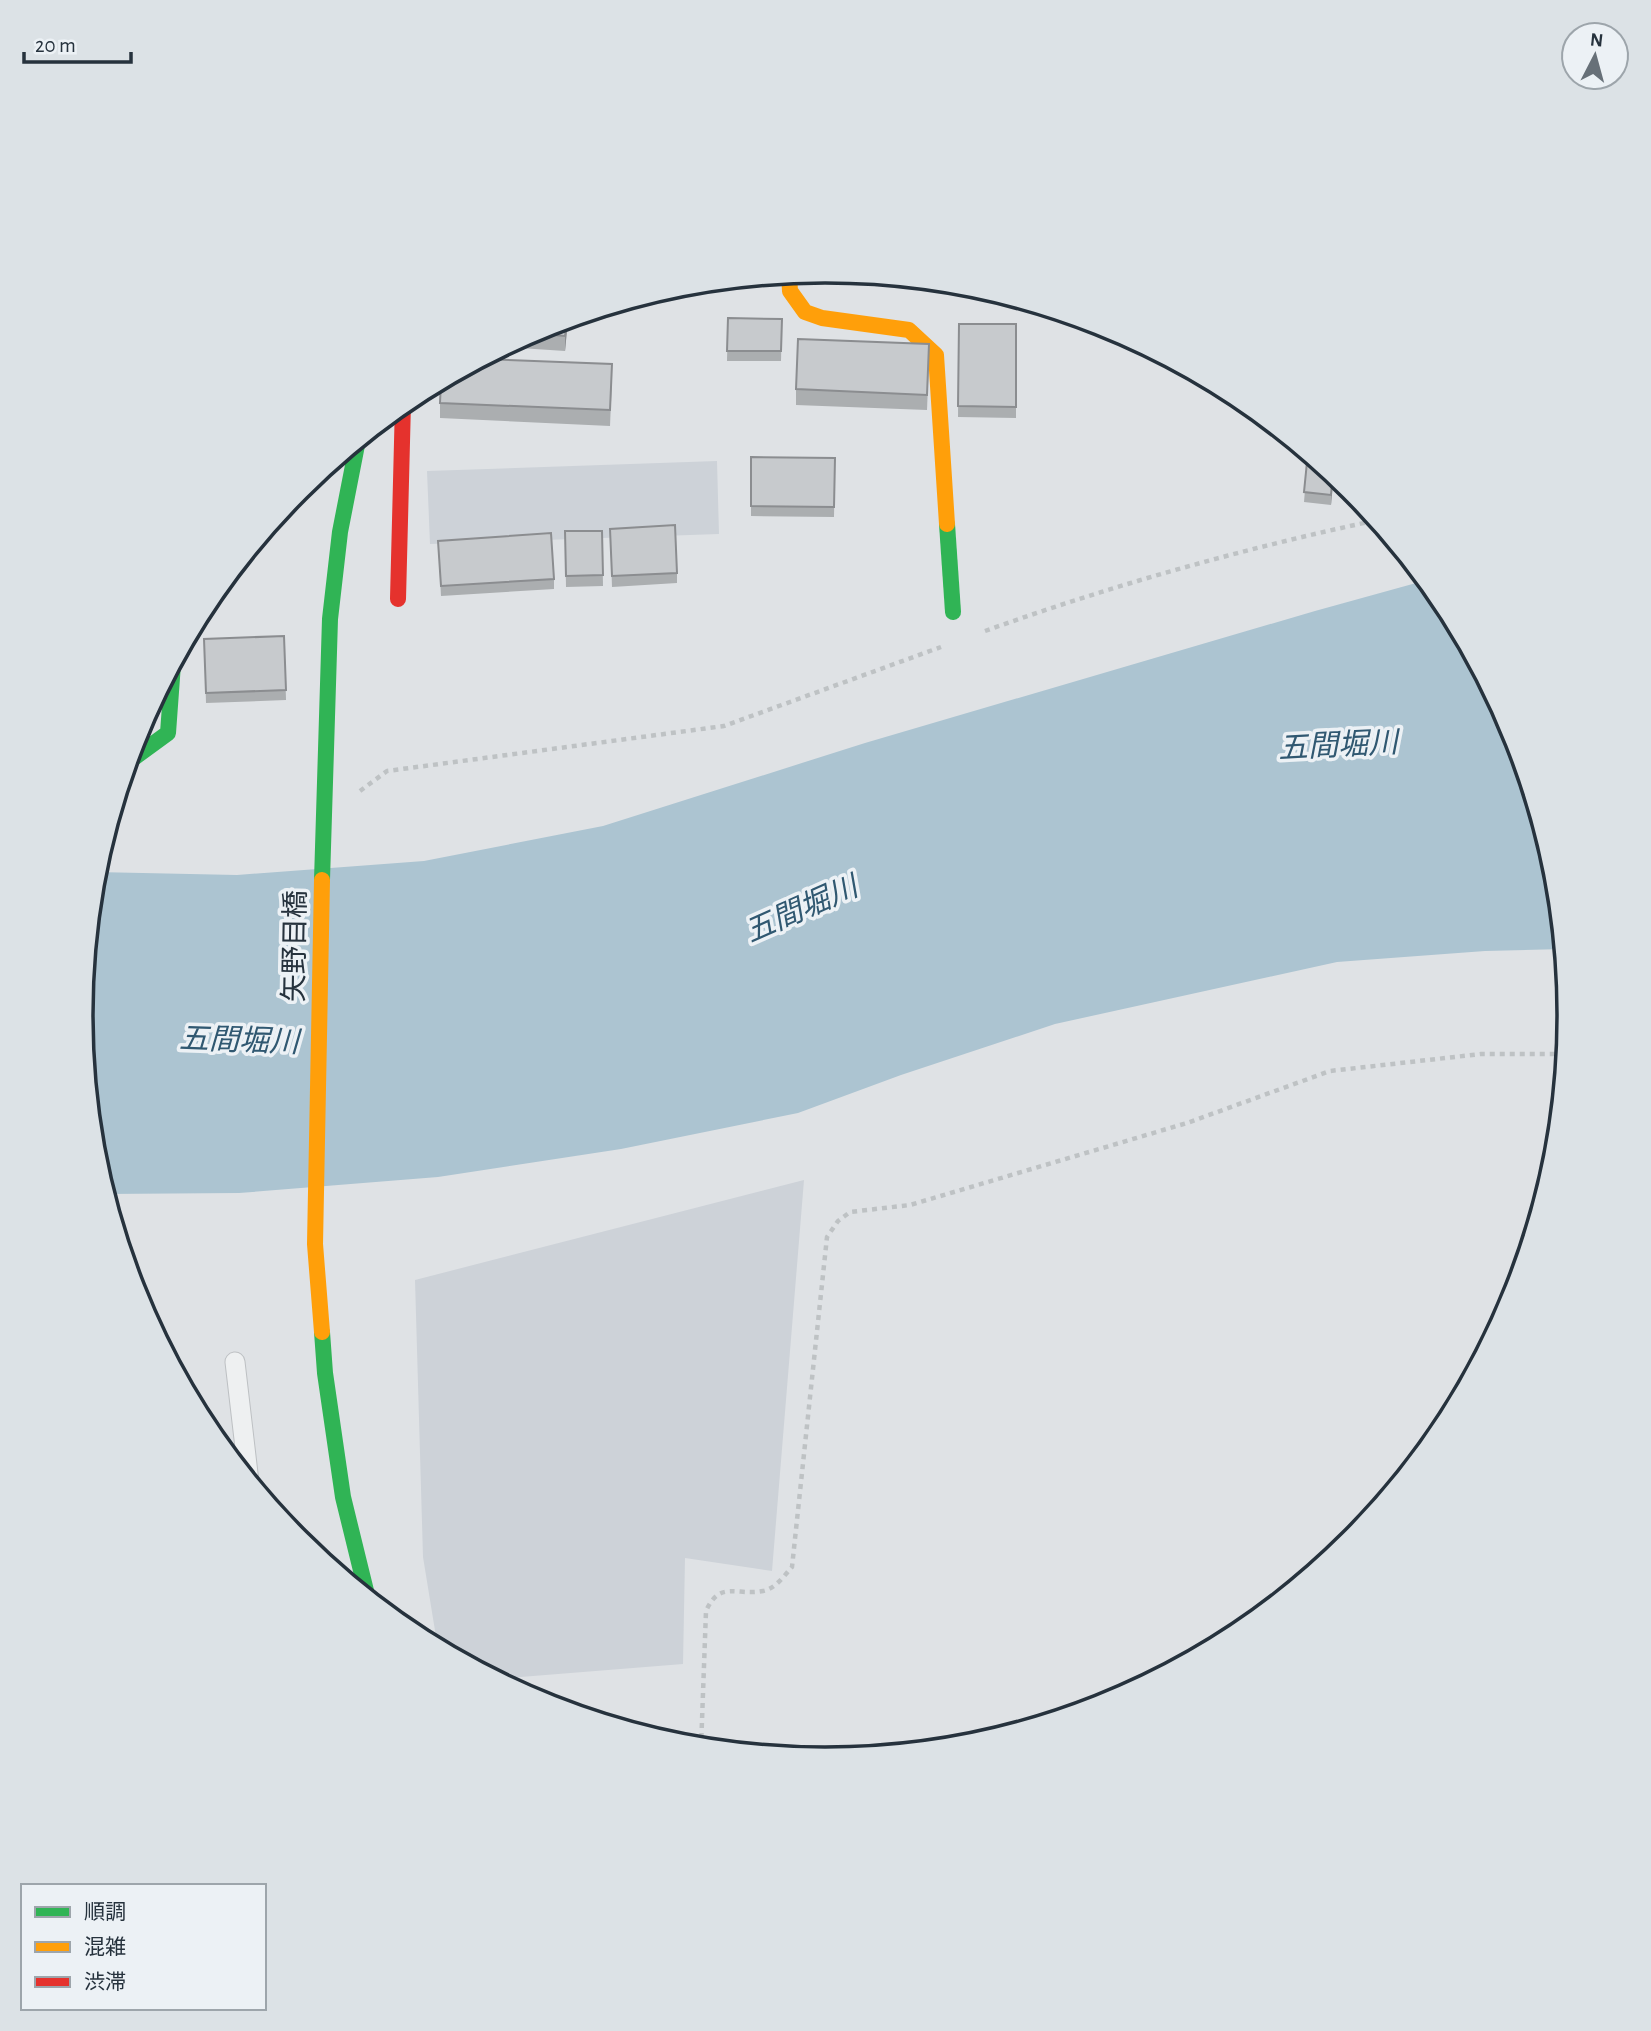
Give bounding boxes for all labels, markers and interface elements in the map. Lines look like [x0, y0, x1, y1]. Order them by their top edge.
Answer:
scale bar [24, 21, 131, 65]
north arrow [1560, 21, 1630, 91]
text: N [1589, 30, 1604, 51]
text: 20 m [35, 35, 76, 56]
water label: 五間堀川 [1277, 727, 1402, 764]
water label: 五間堀川 [740, 870, 865, 948]
street label: 矢野目橋 [279, 890, 311, 1002]
water label: 五間堀川 [178, 1023, 302, 1058]
legend [21, 1884, 266, 2010]
text: 順調 [84, 1901, 126, 1923]
text: 混雑 [84, 1936, 126, 1958]
text: 渋滞 [84, 1971, 126, 1993]

